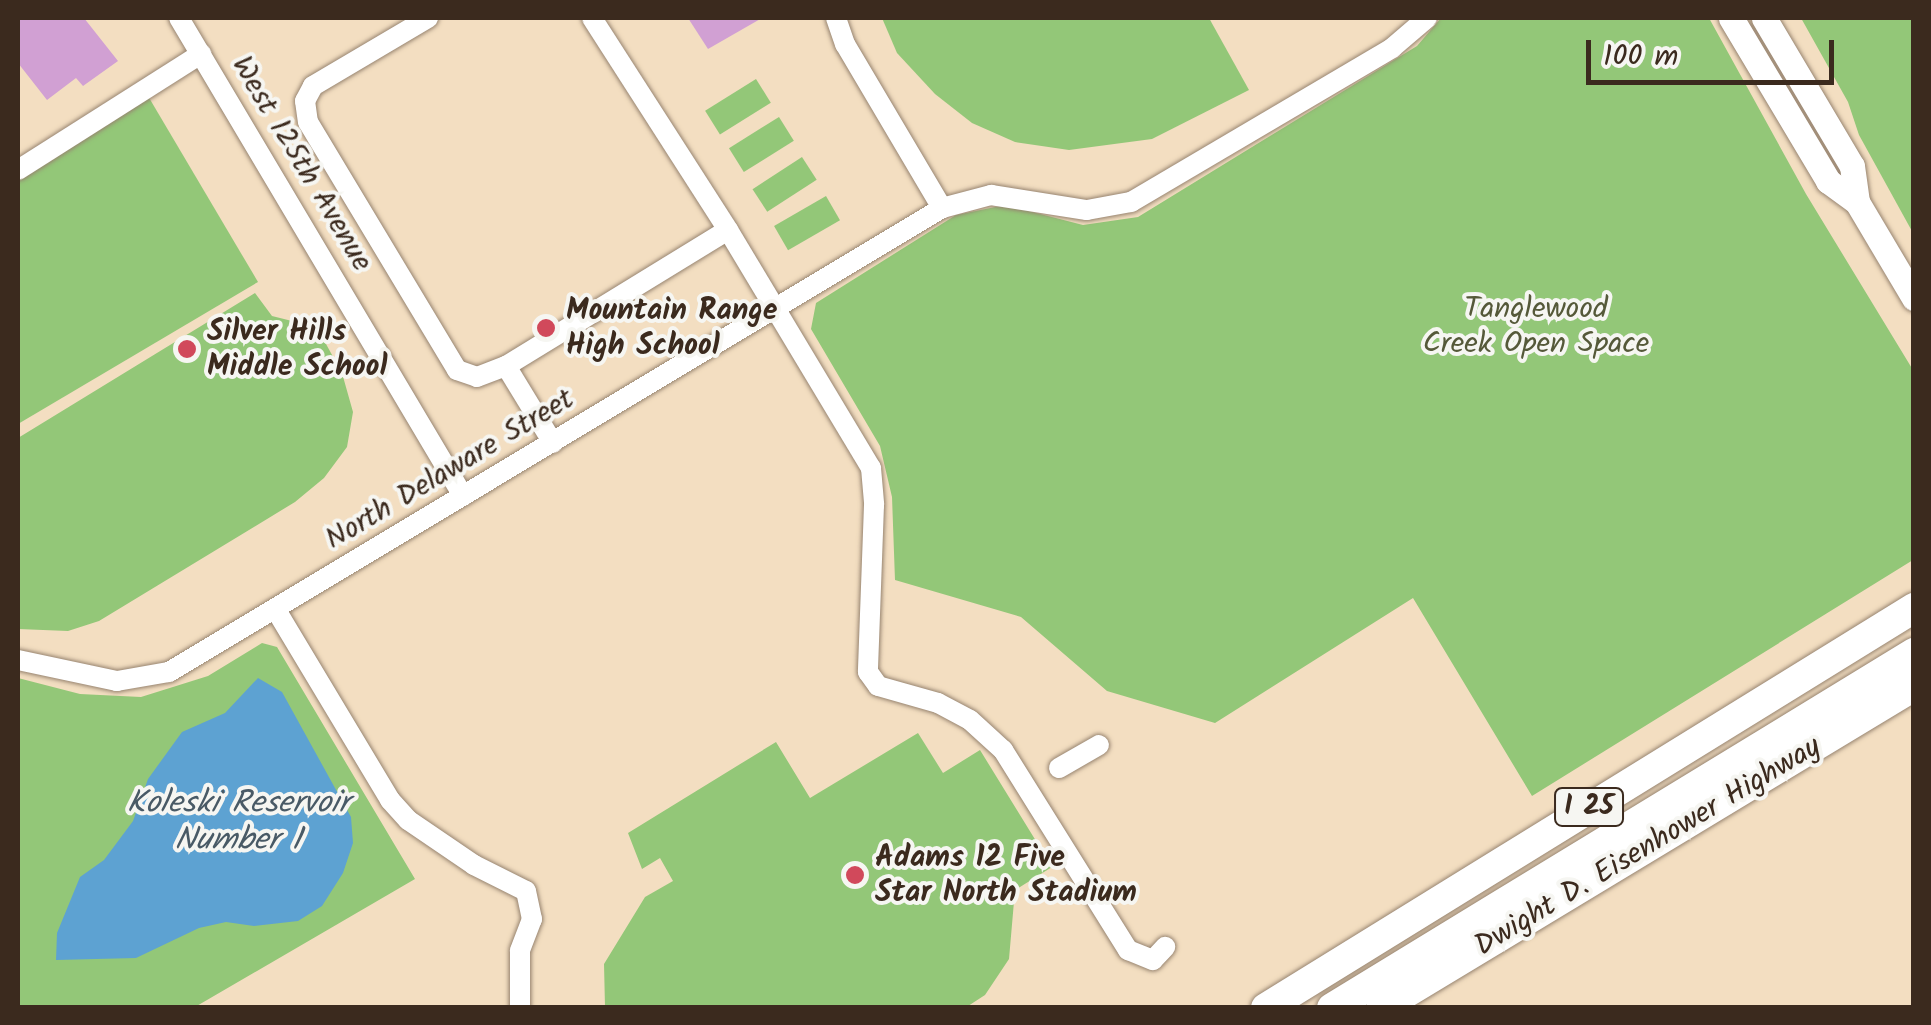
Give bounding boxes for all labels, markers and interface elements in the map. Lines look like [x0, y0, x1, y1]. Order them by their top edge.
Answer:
scale bar [1591, 20, 1838, 82]
text: 100 m [1603, 33, 1678, 81]
street label: West 125th Avenue [223, 50, 379, 278]
park label: Tanglewood Creek Open Space [1423, 291, 1649, 362]
place label: Mountain Range High School [566, 293, 777, 364]
place label: Silver Hills Middle School [207, 314, 387, 384]
marker: Mountain Range High School [535, 317, 557, 339]
marker: Silver Hills Middle School [176, 338, 198, 360]
street label: North Delaware Street [319, 382, 581, 558]
street label: Dwight D. Eisenhower Highway [1468, 729, 1828, 965]
road number: I 25 [1554, 784, 1624, 830]
water label: Koleski Reservoir Number 1 [127, 786, 349, 861]
place label: Adams 12 Five Star North Stadium [875, 840, 1137, 910]
marker: Adams 12 Five Star North Stadium [844, 864, 866, 886]

